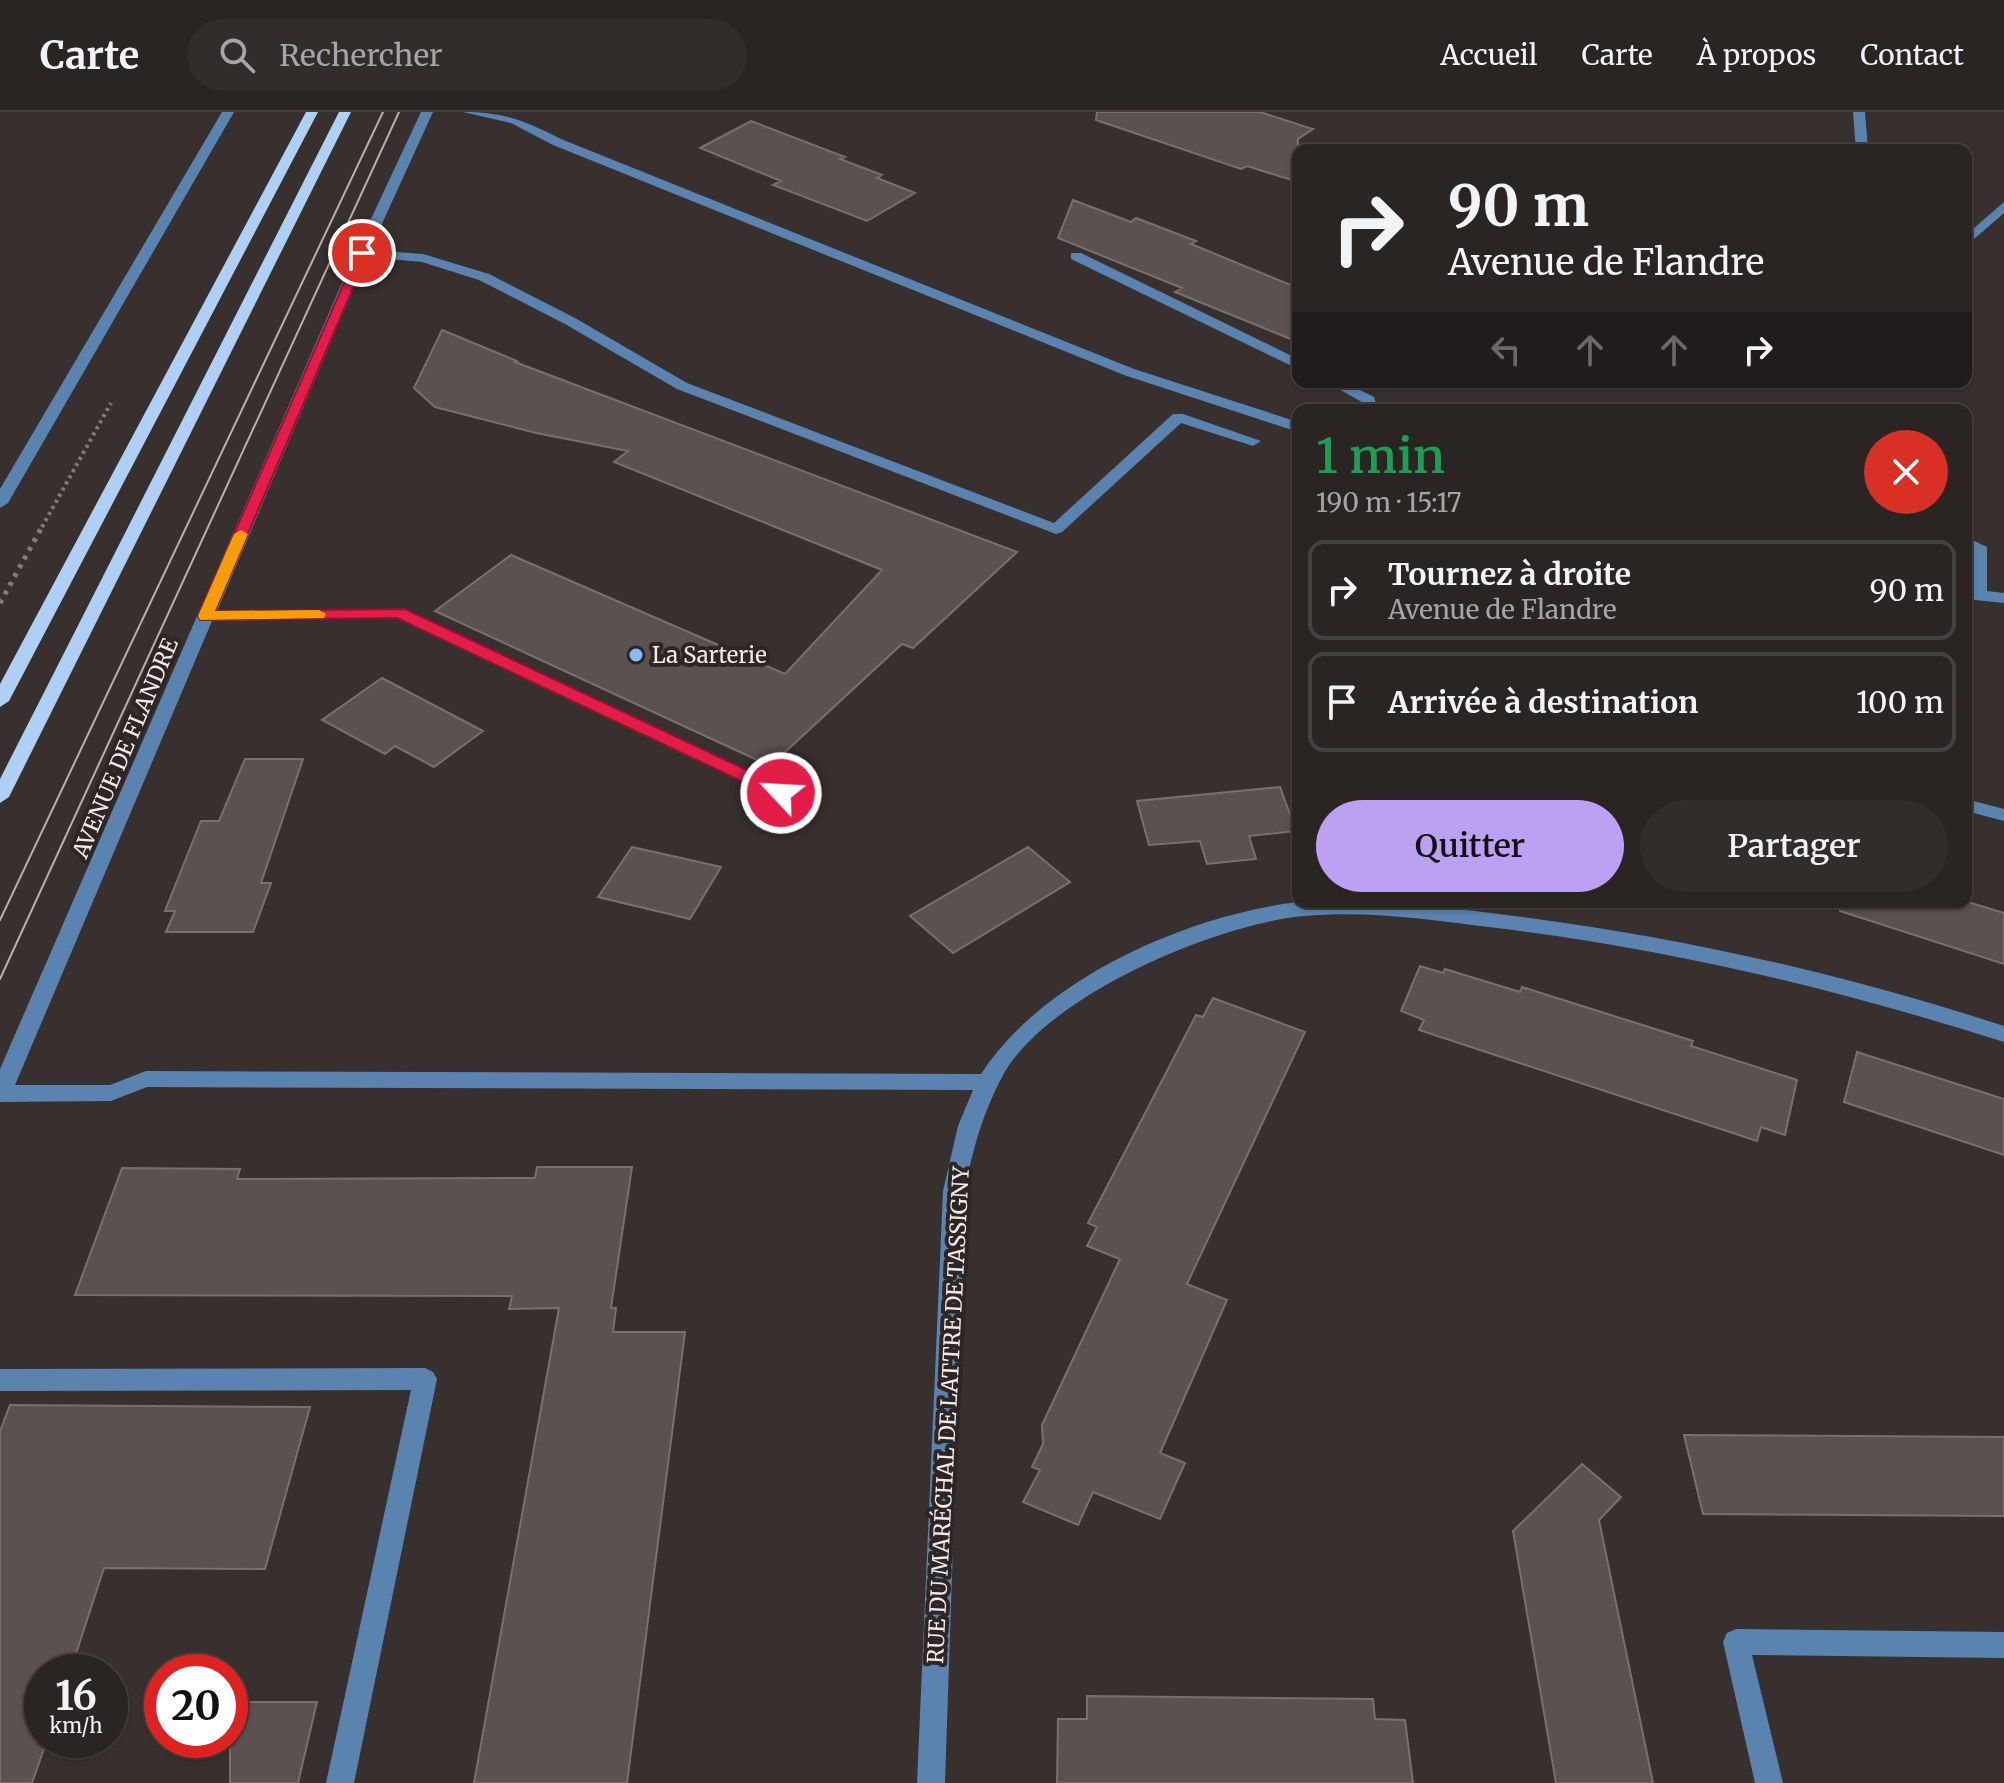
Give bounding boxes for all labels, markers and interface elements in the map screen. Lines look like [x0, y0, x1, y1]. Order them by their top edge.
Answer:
search box [187, 19, 747, 91]
text: Carte [40, 32, 139, 79]
icon: search [215, 33, 259, 77]
text: Rechercher [279, 36, 443, 74]
text: Accueil [1440, 37, 1538, 73]
text: Carte [1582, 37, 1653, 73]
text: À propos [1697, 37, 1816, 73]
text: Contact [1860, 37, 1964, 73]
text: 90 m [1448, 171, 1589, 241]
icon: right [1316, 176, 1420, 280]
pin [328, 219, 396, 287]
icon: arrive [340, 231, 384, 275]
text: Avenue de Flandre [1448, 240, 1764, 285]
icon: left [1484, 328, 1528, 372]
icon: ahead [1568, 328, 1612, 372]
icon: ahead [1652, 328, 1696, 372]
icon: right [1736, 328, 1780, 372]
text: 1 min [1316, 426, 1445, 486]
button: close [1864, 430, 1948, 514]
text: 190 m · 15:17 [1316, 486, 1462, 519]
text: Tournez à droite [1388, 555, 1631, 593]
icon: right [1320, 568, 1364, 612]
text: 90 m [1870, 571, 1944, 609]
text: Avenue de Flandre [1388, 593, 1617, 626]
street label: AVENUE DE FLANDRE [66, 634, 184, 863]
place label: La Sarterie [652, 641, 767, 669]
marker: La Sarterie [627, 646, 645, 664]
icon: arrive [1320, 680, 1364, 724]
text: Arrivée à destination [1388, 683, 1698, 721]
text: 100 m [1856, 683, 1944, 721]
position arrow [739, 751, 823, 835]
button: Quitter [1316, 800, 1624, 892]
button: Partager [1640, 800, 1948, 892]
street label: RUE DU MARÉCHAL DE LATTRE DE TASSIGNY [920, 1165, 975, 1664]
speed limit sign: 20 [144, 1654, 248, 1758]
text: 16 [55, 1671, 97, 1721]
text: km/h [50, 1713, 102, 1738]

